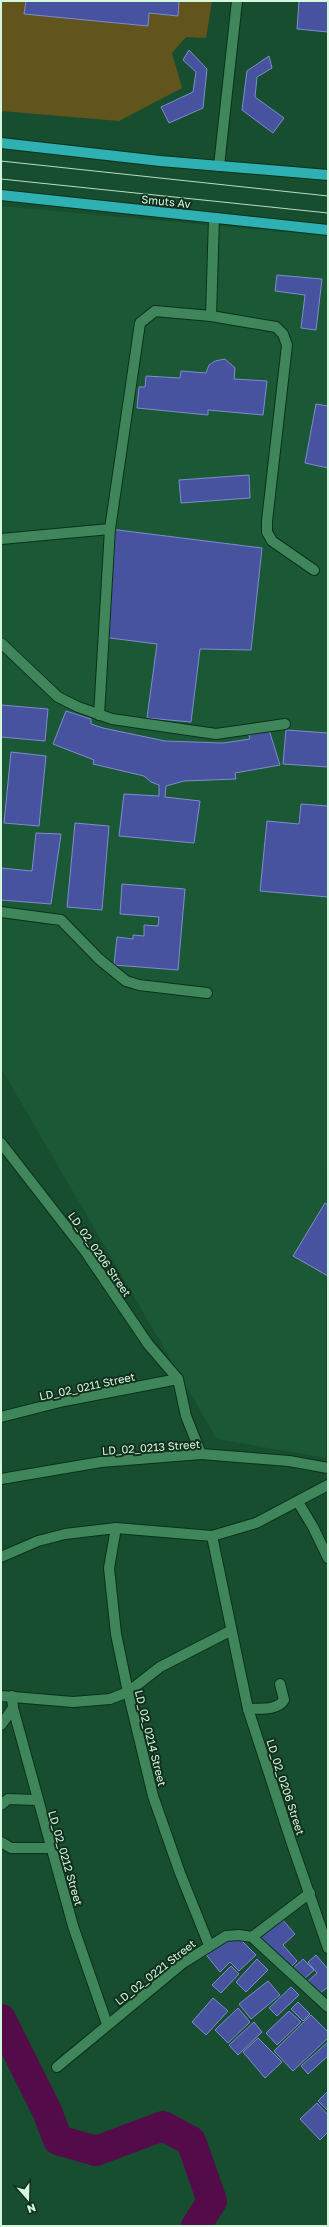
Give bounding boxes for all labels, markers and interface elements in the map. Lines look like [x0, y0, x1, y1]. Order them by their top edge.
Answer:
street label: Smuts Av [141, 192, 191, 210]
street label: LD_02_0206 Street [66, 1209, 134, 1299]
street label: LD_02_0211 Street [38, 1370, 136, 1402]
street label: LD_02_0213 Street [101, 1437, 201, 1457]
street label: LD_02_0214 Street [133, 1689, 169, 1787]
street label: LD_02_0206 Street [264, 1737, 308, 1837]
street label: LD_02_0212 Street [46, 1809, 86, 1907]
street label: LD_02_0221 Street [112, 1937, 198, 2007]
north arrow [8, 2179, 48, 2219]
text: N [25, 2201, 38, 2216]

